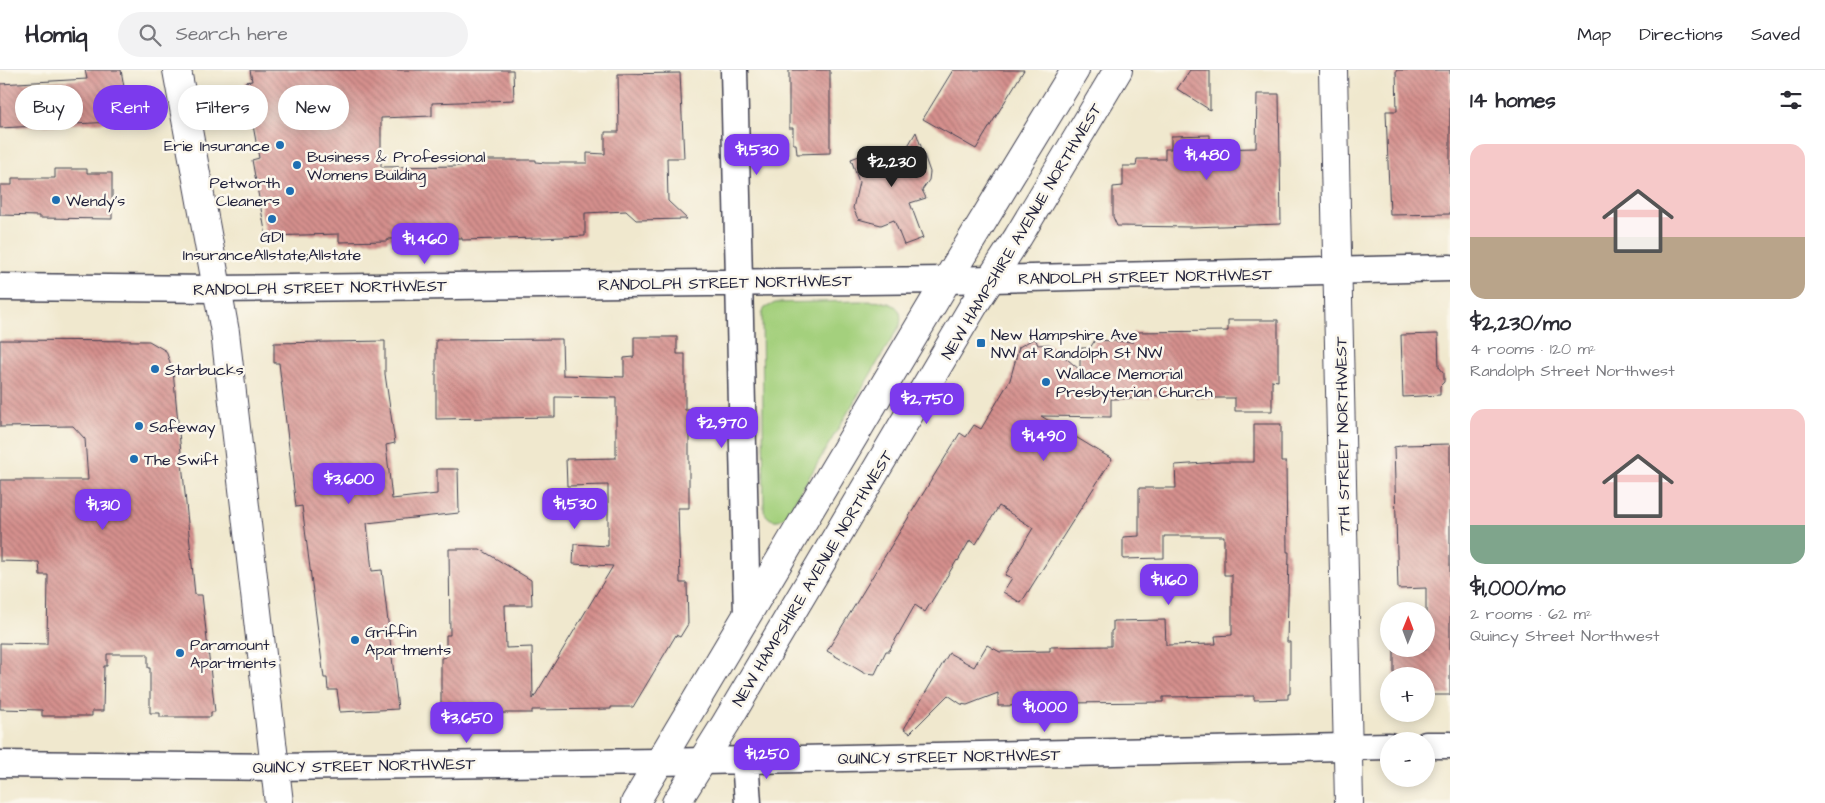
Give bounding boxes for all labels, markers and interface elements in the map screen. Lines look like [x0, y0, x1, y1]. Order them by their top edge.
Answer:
search box [118, 12, 468, 57]
text: Homiq [25, 18, 88, 52]
icon: search [136, 21, 164, 49]
text: Search here [176, 21, 288, 48]
text: Map [1577, 22, 1611, 47]
text: Directions [1639, 22, 1723, 47]
text: Saved [1751, 22, 1800, 47]
chip: Buy [15, 85, 83, 130]
chip: Rent [93, 85, 168, 130]
chip: Filters [178, 85, 268, 130]
chip: New [278, 85, 349, 130]
text: 14 homes [1470, 86, 1556, 115]
icon: filters [1777, 86, 1805, 114]
street label: NEW HAMPSHIRE AVENUE NORTHWEST [936, 99, 1107, 364]
pin: $1,530 [716, 134, 798, 176]
place label: Erie Insurance [164, 135, 270, 157]
pin: $1,480 [1166, 138, 1248, 181]
marker: Erie Insurance [274, 139, 286, 151]
text: $1,530 [735, 139, 779, 161]
text: $1,480 [1184, 144, 1230, 166]
place label: Business & Professional Womens Building [307, 146, 486, 187]
pin: $2,230 [851, 146, 933, 188]
text: $2,230 [868, 151, 916, 173]
marker: Business & Professional Womens Building [291, 159, 303, 171]
place label: Petworth Cleaners [210, 172, 280, 212]
icon: home [1593, 176, 1683, 266]
marker: Petworth Cleaners [284, 185, 296, 197]
place label: Wendy's [66, 190, 125, 213]
marker: Wendy's [50, 194, 62, 206]
marker: GDI InsuranceAllstate;Allstate [266, 213, 278, 225]
pin: $1,460 [384, 222, 466, 265]
place label: GDI InsuranceAllstate;Allstate [183, 226, 362, 266]
text: $1,460 [403, 228, 447, 250]
street label: RANDOLPH STREET NORTHWEST [1018, 264, 1272, 290]
street label: RANDOLPH STREET NORTHWEST [598, 270, 852, 296]
street label: RANDOLPH STREET NORTHWEST [193, 275, 447, 301]
text: $2,230/mo [1470, 309, 1571, 338]
place label: New Hampshire Ave NW at Randolph St NW [991, 324, 1162, 364]
street label: 7TH STREET NORTHWEST [1330, 336, 1356, 536]
marker: New Hampshire Ave NW at Randolph St NW [975, 337, 987, 349]
text: 4 rooms · 120 m² [1470, 338, 1596, 360]
place label: Starbucks [165, 359, 244, 381]
text: Randolph Street Northwest [1470, 360, 1675, 382]
marker: Starbucks [149, 363, 161, 375]
place label: Wallace Memorial Presbyterian Church [1056, 363, 1213, 404]
marker: Wallace Memorial Presbyterian Church [1040, 376, 1052, 388]
pin: $2,750 [886, 382, 968, 425]
text: $2,750 [901, 388, 953, 410]
pin: $2,970 [681, 406, 763, 449]
text: $2,970 [697, 412, 747, 434]
place label: Safeway [149, 416, 216, 439]
marker: Safeway [133, 420, 145, 432]
pin: $1,490 [1003, 420, 1085, 462]
text: $1,490 [1022, 425, 1066, 447]
icon: home [1593, 441, 1683, 531]
street label: NEW HAMPSHIRE AVENUE NORTHWEST [727, 446, 898, 711]
place label: The Swift [144, 449, 219, 471]
marker: The Swift [128, 453, 140, 465]
pin: $3,600 [308, 462, 390, 505]
text: $3,600 [324, 468, 374, 490]
pin: $1,310 [62, 488, 144, 531]
pin: $1,530 [534, 488, 616, 530]
text: $1,530 [553, 493, 597, 515]
text: $1,310 [86, 494, 120, 516]
pin: $1,160 [1128, 564, 1210, 606]
text: $1,160 [1151, 569, 1187, 591]
text: $1,000/mo [1470, 574, 1566, 603]
north arrow [1380, 602, 1435, 658]
map controls [1380, 602, 1435, 787]
text: 2 rooms · 62 m² [1470, 603, 1592, 625]
place label: Griffin Apartments [365, 621, 451, 661]
text: Quincy Street Northwest [1470, 625, 1659, 647]
place label: Paramount Apartments [190, 634, 276, 674]
marker: Griffin Apartments [349, 634, 361, 646]
marker: Paramount Apartments [174, 647, 186, 659]
button: + [1380, 667, 1435, 722]
pin: $1,000 [1004, 690, 1086, 733]
text: $1,000 [1023, 696, 1067, 718]
pin: $3,650 [426, 702, 508, 744]
text: $3,650 [441, 707, 493, 729]
button: − [1380, 732, 1435, 787]
pin: $1,250 [726, 738, 808, 780]
text: $1,250 [745, 743, 789, 765]
street label: QUINCY STREET NORTHWEST [838, 744, 1061, 770]
street label: QUINCY STREET NORTHWEST [253, 753, 476, 779]

